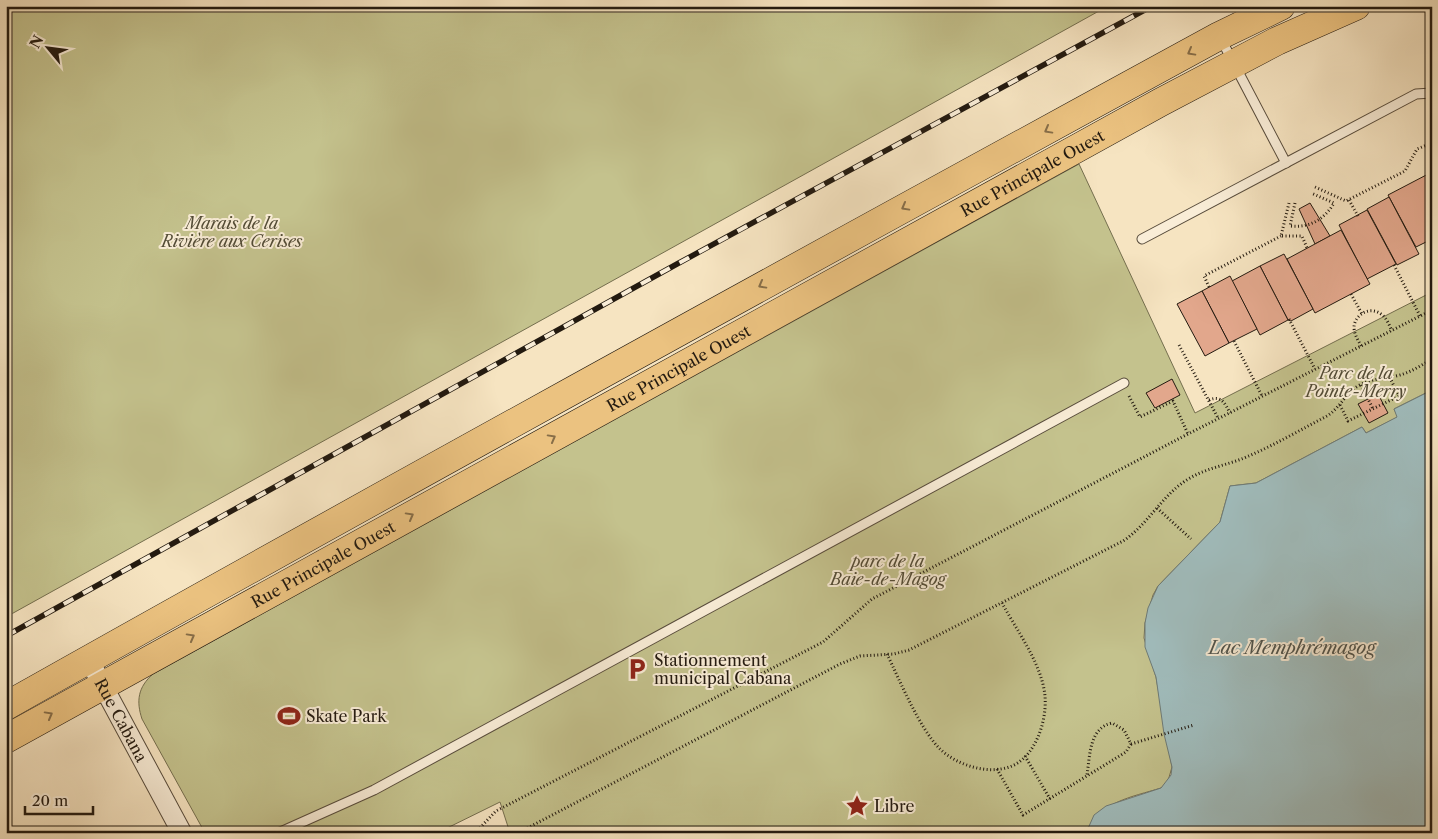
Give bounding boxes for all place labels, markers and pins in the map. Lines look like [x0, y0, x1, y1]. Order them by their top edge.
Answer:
place label: Stationnement municipal Cabana [654, 650, 792, 688]
parking icon: Stationnement municipal Cabana [624, 656, 650, 682]
sports icon: Skate Park [276, 703, 302, 729]
place label: Skate Park [306, 706, 387, 726]
place icon: Libre [844, 793, 870, 819]
place label: Libre [874, 796, 915, 816]

